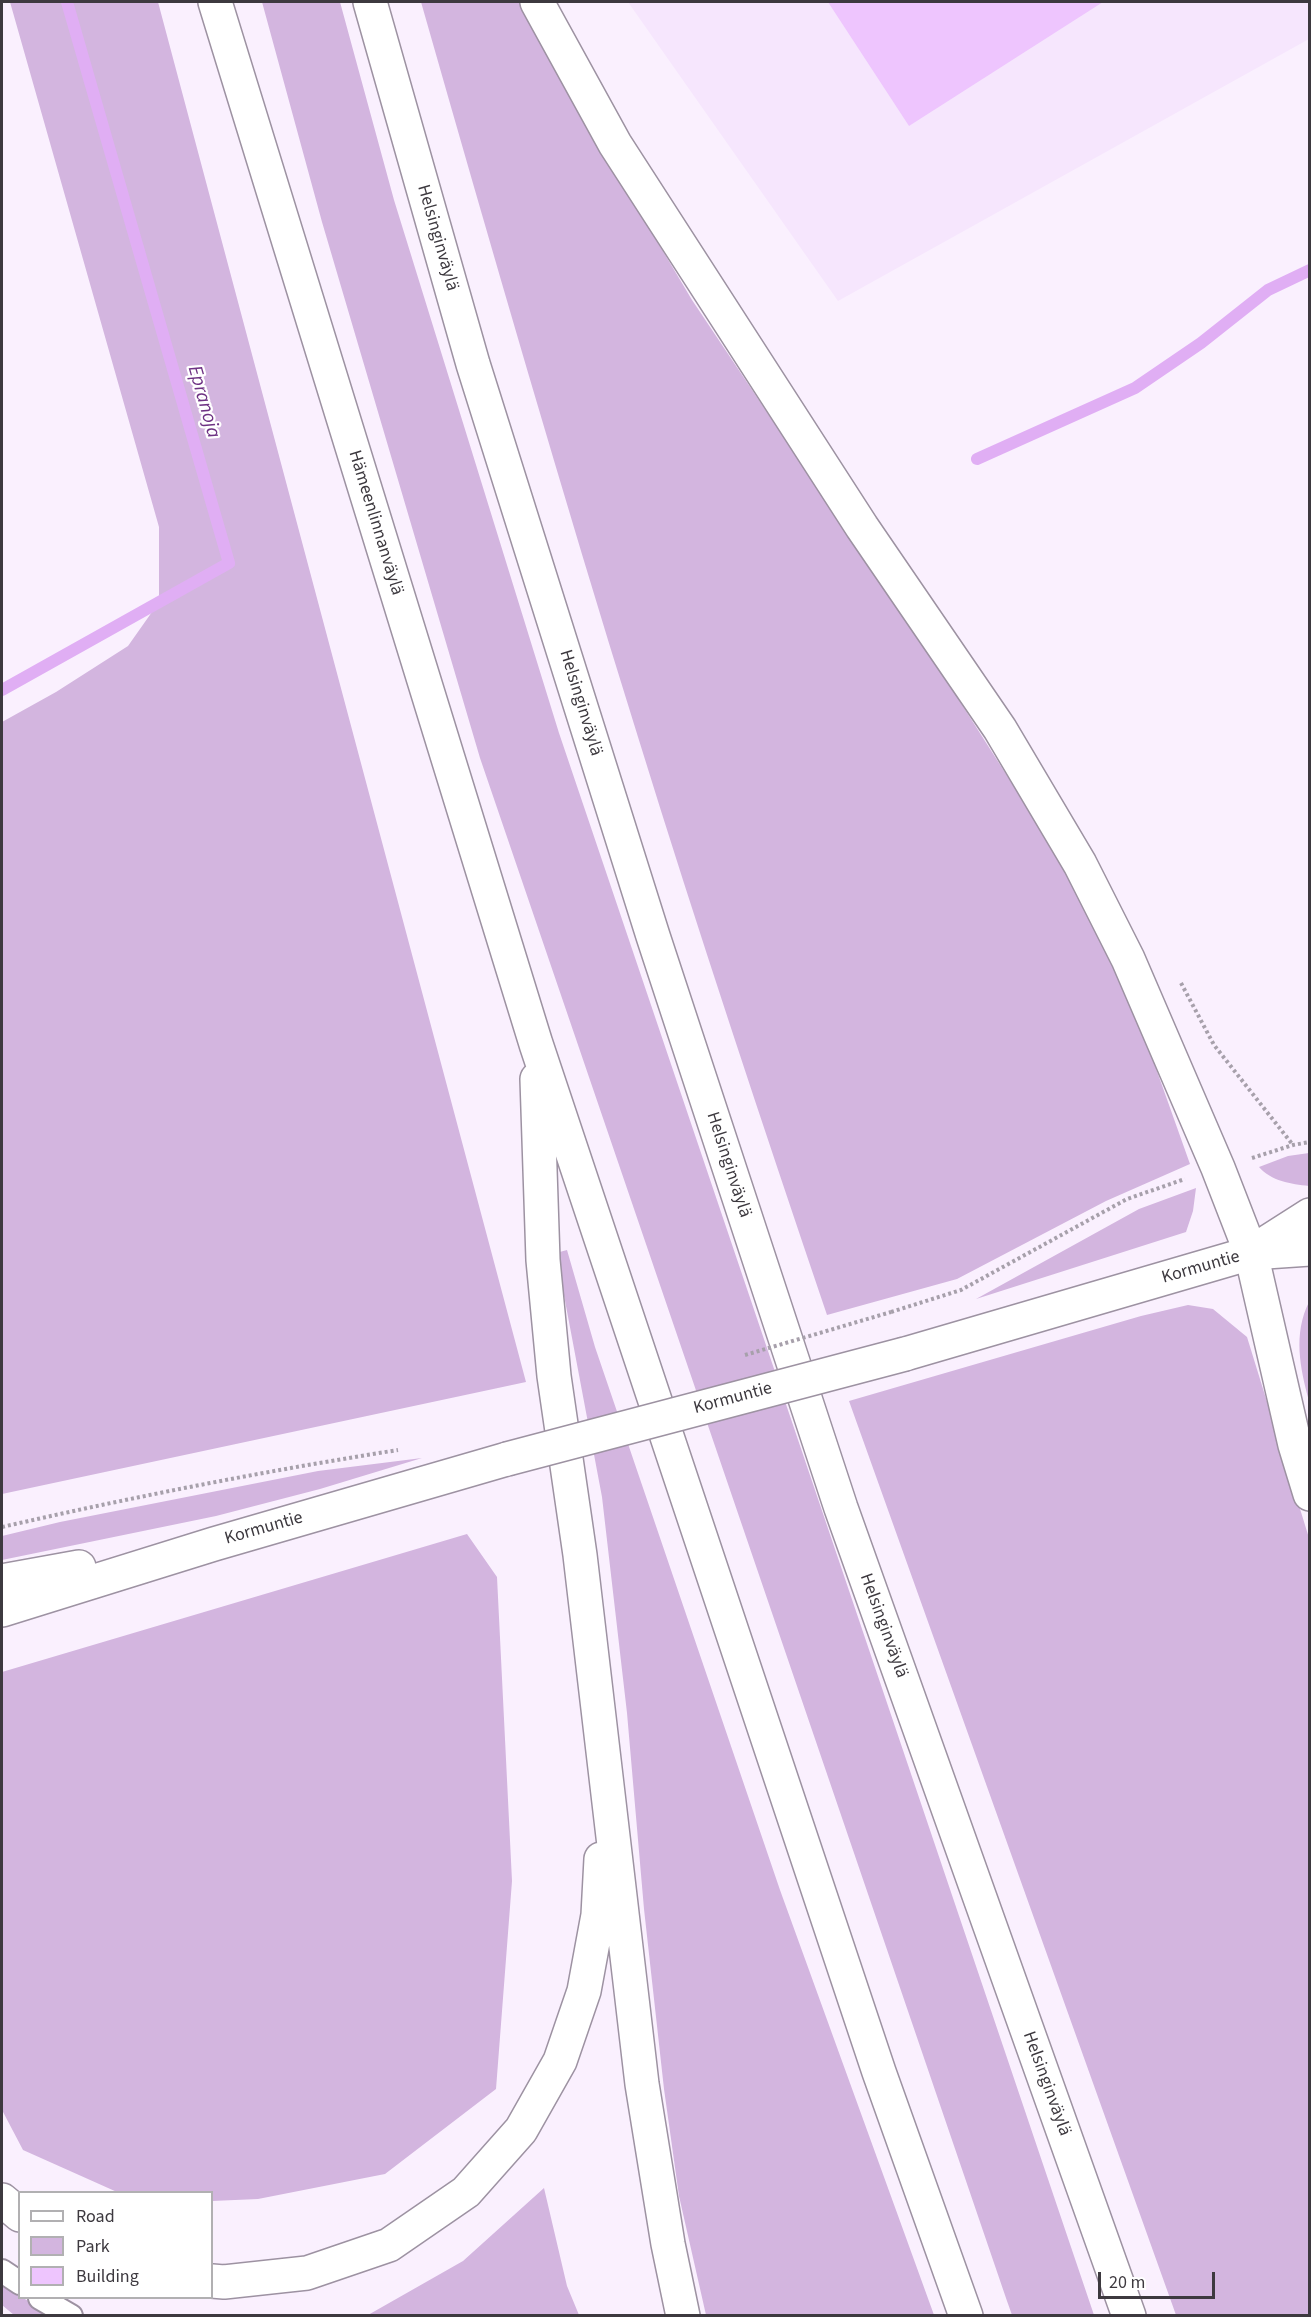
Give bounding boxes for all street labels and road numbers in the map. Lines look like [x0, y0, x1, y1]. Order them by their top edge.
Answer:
street label: Helsinginväylä [412, 182, 462, 294]
street label: Hämeenlinnanväylä [343, 448, 407, 598]
street label: Helsinginväylä [554, 647, 606, 759]
street label: Helsinginväylä [701, 1110, 755, 1220]
street label: Kormuntie [1159, 1247, 1243, 1289]
street label: Kormuntie [691, 1378, 775, 1420]
street label: Kormuntie [222, 1508, 306, 1550]
street label: Helsinginväylä [854, 1571, 912, 1681]
street label: Helsinginväylä [1017, 2029, 1075, 2139]

